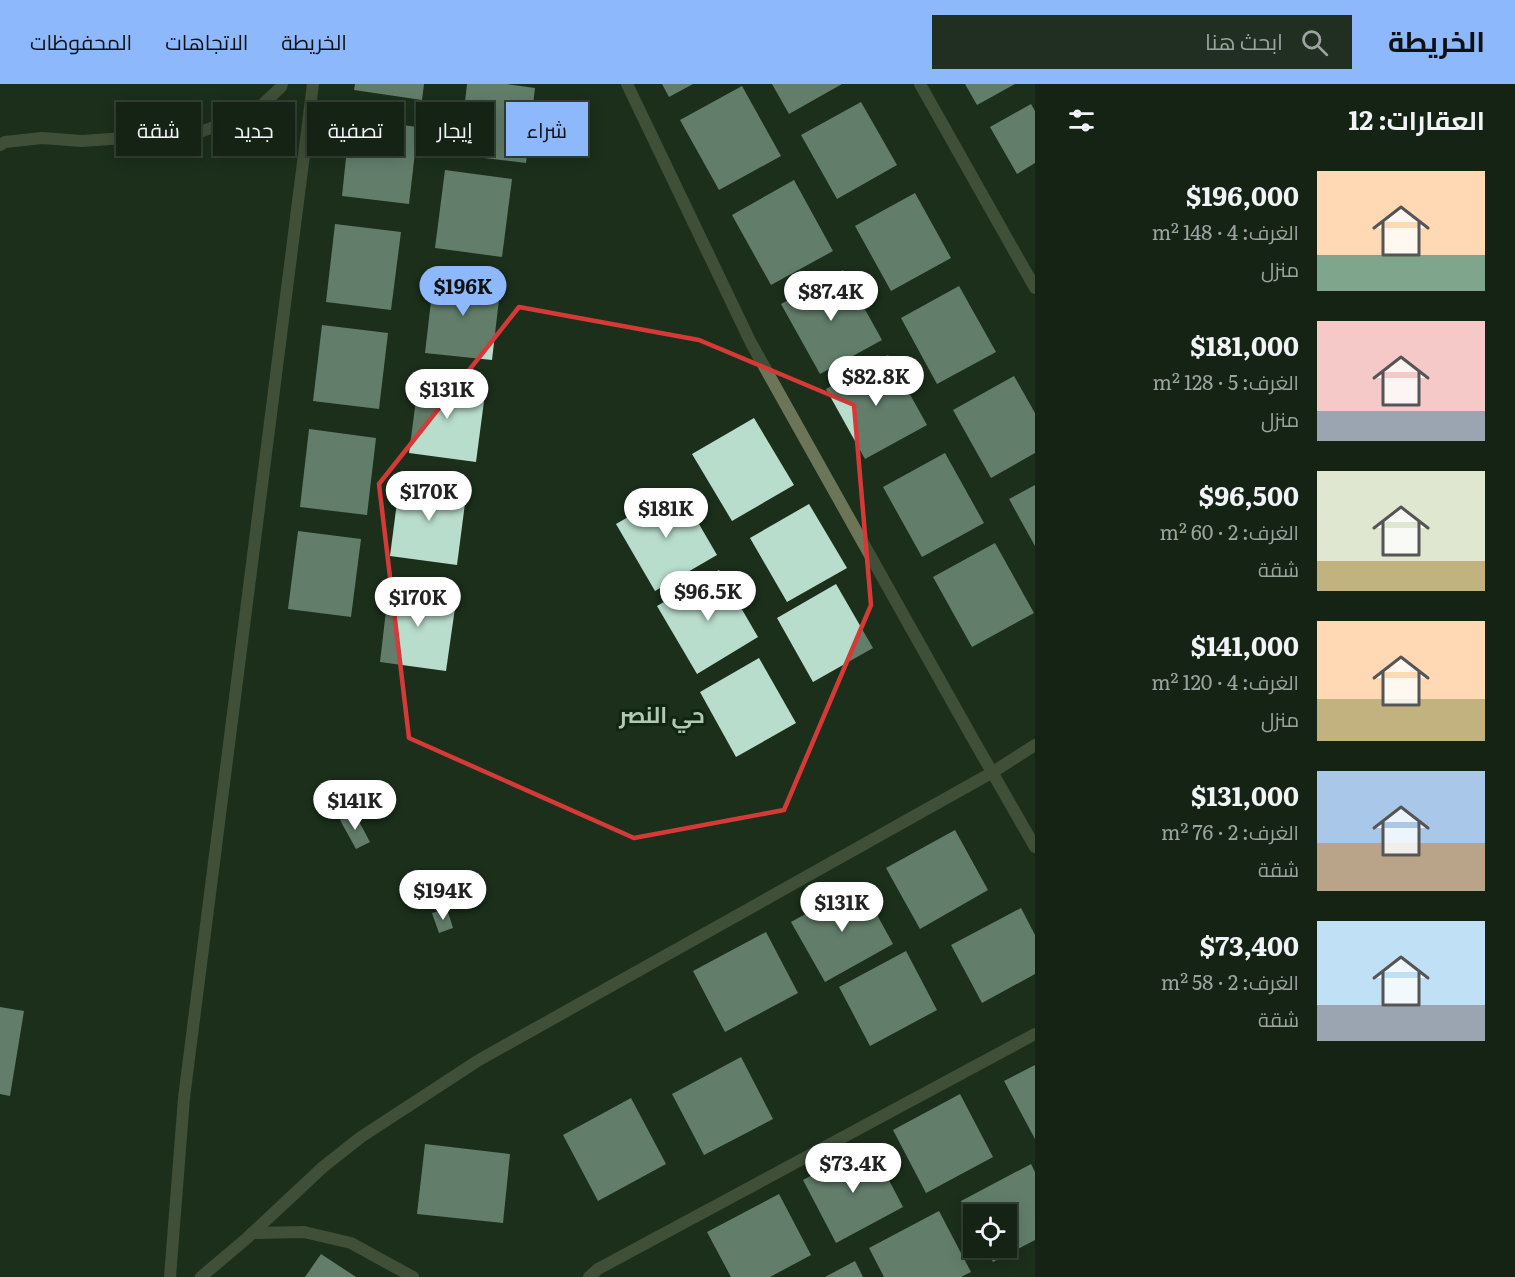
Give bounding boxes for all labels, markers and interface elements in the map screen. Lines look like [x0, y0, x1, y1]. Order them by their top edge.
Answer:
search box [932, 15, 1352, 69]
text: الخريطة [1388, 19, 1485, 61]
text: ابحث هنا [1205, 24, 1283, 57]
text: المحفوظات [30, 25, 132, 56]
text: الاتجاهات [165, 25, 248, 56]
text: الخريطة [281, 25, 347, 56]
icon: search [1298, 26, 1331, 59]
text: العقارات: 12 [1348, 99, 1485, 138]
chip: شقة [116, 102, 201, 156]
chip: جديد [213, 102, 295, 156]
chip: تصفية [307, 102, 404, 156]
chip: إيجار [416, 102, 494, 156]
chip: شراء [506, 102, 588, 156]
icon: filters [1065, 104, 1098, 137]
text: $196,000 [1186, 175, 1299, 214]
icon: home [1365, 195, 1437, 267]
text: الغرف: 4 · 148 m² [1152, 216, 1299, 246]
text: منزل [1261, 253, 1299, 283]
pin: $196K [421, 266, 505, 317]
text: $196K [433, 270, 493, 300]
pin: $87.4K [782, 271, 880, 322]
text: $87.4K [798, 275, 864, 305]
text: $181,000 [1190, 325, 1299, 364]
icon: home [1365, 345, 1437, 417]
pin: $82.8K [827, 356, 925, 407]
text: $82.8K [842, 360, 910, 390]
text: الغرف: 5 · 128 m² [1153, 366, 1299, 396]
pin: $131K [405, 369, 489, 420]
text: $131K [419, 373, 475, 403]
text: منزل [1261, 403, 1299, 433]
pin: $170K [387, 471, 471, 522]
text: $170K [400, 475, 458, 505]
text: $96,500 [1199, 475, 1299, 514]
pin: $181K [624, 488, 708, 539]
text: $181K [638, 492, 694, 522]
icon: home [1365, 495, 1437, 567]
text: الغرف: 2 · 60 m² [1160, 516, 1299, 546]
text: شقة [1258, 553, 1299, 583]
pin: $96.5K [659, 571, 757, 622]
text: $96.5K [674, 575, 742, 605]
pin: $170K [376, 577, 460, 628]
text: $170K [389, 581, 447, 611]
text: $141,000 [1191, 625, 1299, 664]
icon: home [1365, 645, 1437, 717]
text: الغرف: 4 · 120 m² [1151, 666, 1299, 696]
district label: حي النصر [618, 697, 705, 733]
text: منزل [1261, 703, 1299, 733]
text: $131,000 [1191, 775, 1299, 814]
pin: $141K [313, 780, 397, 831]
text: $141K [327, 784, 383, 814]
icon: home [1365, 795, 1437, 867]
text: الغرف: 2 · 76 m² [1161, 816, 1299, 846]
text: شقة [1258, 853, 1299, 883]
pin: $194K [401, 870, 485, 921]
text: $194K [413, 874, 473, 904]
pin: $131K [800, 882, 884, 933]
text: $131K [814, 886, 870, 916]
text: $73,400 [1200, 925, 1299, 964]
icon: home [1365, 945, 1437, 1017]
text: الغرف: 2 · 58 m² [1161, 966, 1299, 996]
text: شقة [1258, 1003, 1299, 1033]
pin: $73.4K [804, 1143, 902, 1194]
text: $73.4K [819, 1147, 887, 1177]
map controls [963, 1204, 1017, 1258]
button: locate [963, 1204, 1017, 1258]

